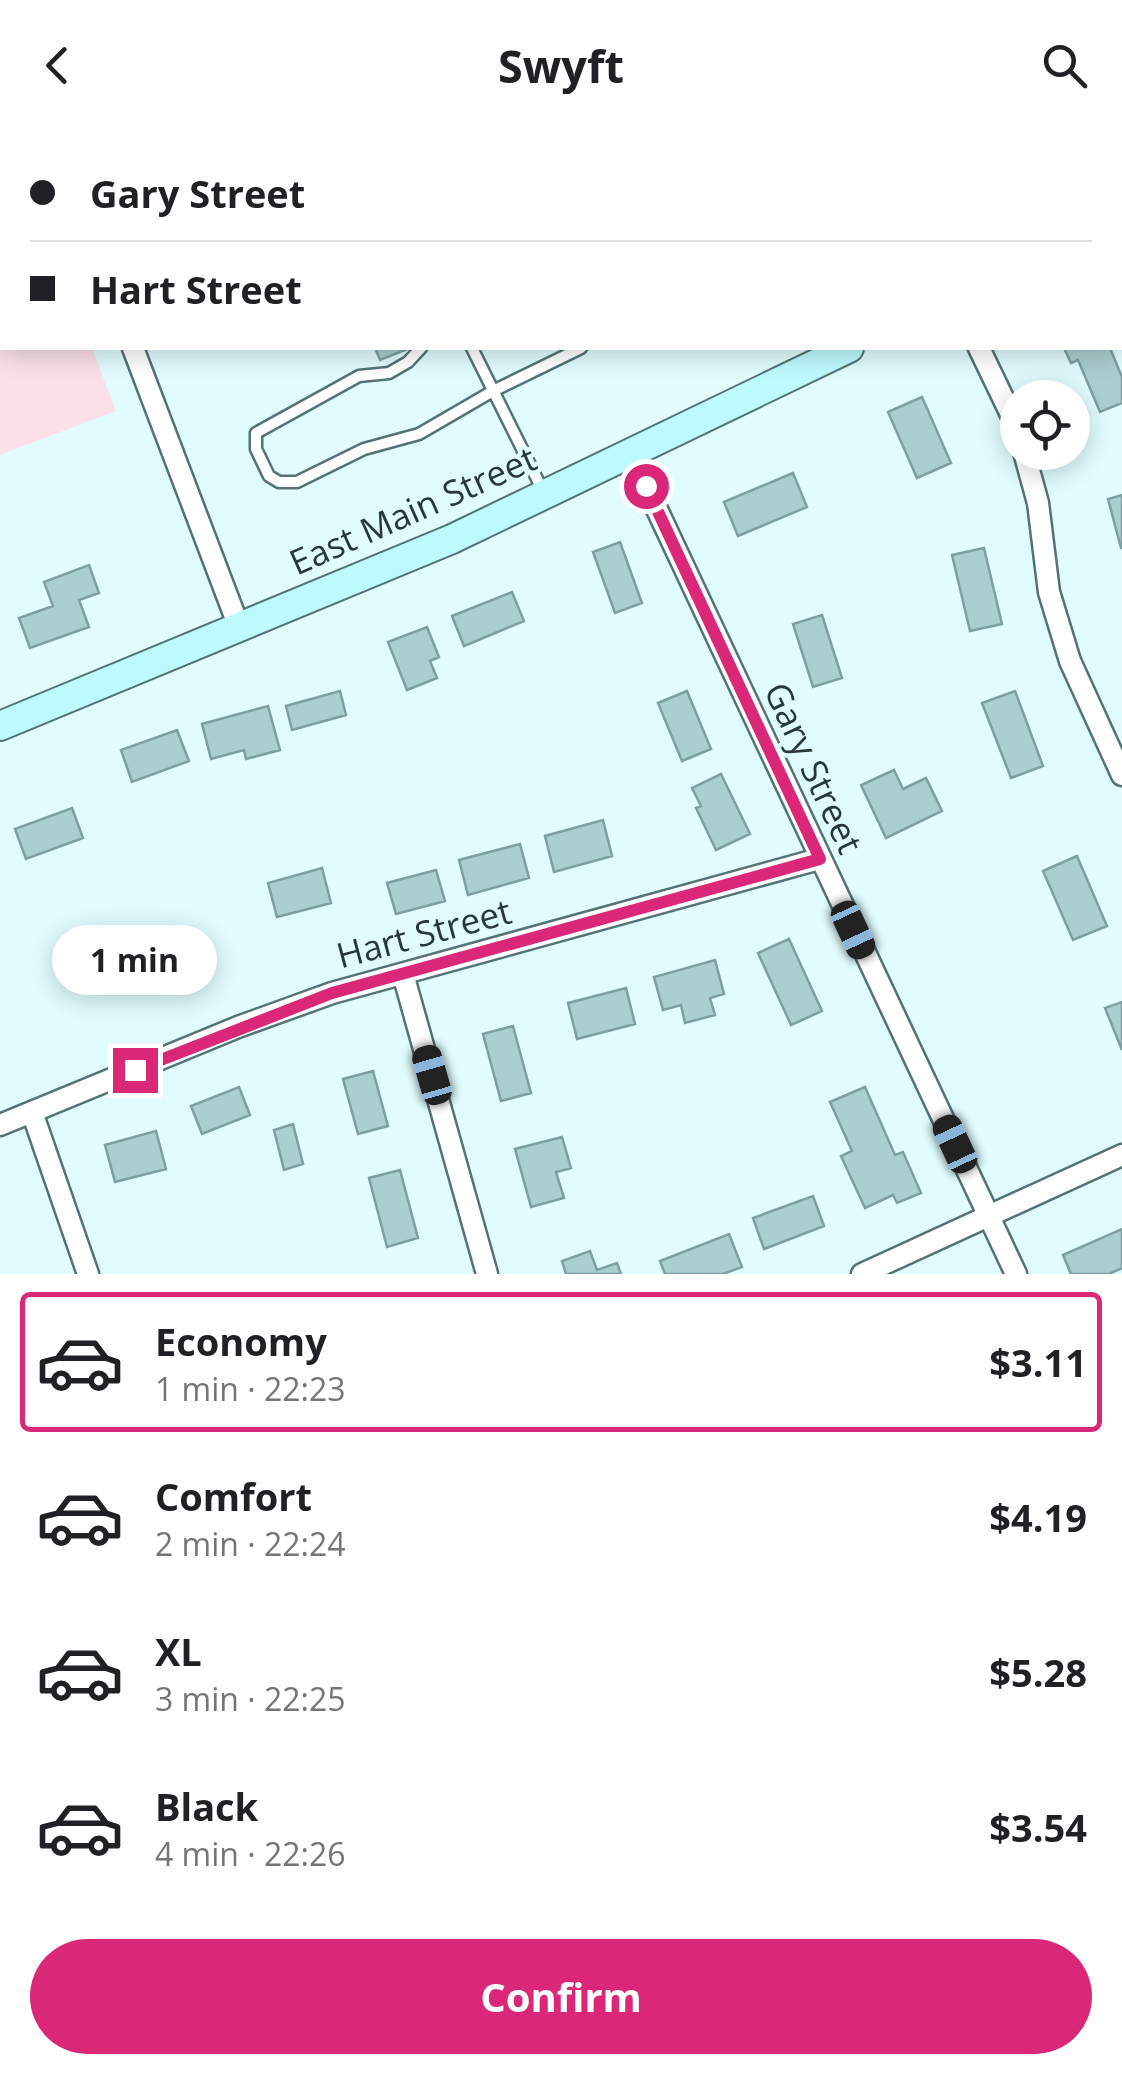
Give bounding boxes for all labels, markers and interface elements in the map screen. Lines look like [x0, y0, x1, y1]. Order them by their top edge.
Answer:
text: Swyft [498, 35, 624, 96]
icon: back [30, 38, 85, 93]
icon: search [1037, 38, 1092, 93]
text: Gary Street [90, 167, 305, 219]
text: Hart Street [90, 263, 302, 315]
map controls [1000, 380, 1090, 470]
button: locate [1000, 380, 1090, 470]
street label: East Main Street [282, 434, 543, 585]
route start [624, 464, 669, 509]
street label: Gary Street [754, 674, 874, 860]
street label: Hart Street [331, 887, 516, 978]
car [827, 896, 879, 964]
callout: 1 min [52, 925, 218, 995]
text: 1 min [90, 938, 179, 981]
car [409, 1042, 455, 1108]
route end [113, 1048, 158, 1093]
car [929, 1110, 981, 1178]
text: Economy [155, 1315, 327, 1367]
icon: car [35, 1317, 125, 1407]
text: $3.11 [989, 1336, 1087, 1388]
text: 1 min · 22:23 [155, 1367, 346, 1410]
text: Comfort [155, 1470, 312, 1522]
icon: car [35, 1472, 125, 1562]
text: $4.19 [989, 1491, 1087, 1543]
text: 2 min · 22:24 [155, 1522, 346, 1565]
text: XL [155, 1625, 202, 1677]
icon: car [35, 1627, 125, 1717]
text: $5.28 [989, 1646, 1087, 1698]
text: 3 min · 22:25 [155, 1677, 346, 1720]
text: Black [155, 1780, 258, 1832]
icon: car [35, 1782, 125, 1872]
text: $3.54 [989, 1801, 1087, 1853]
text: 4 min · 22:26 [155, 1832, 346, 1875]
button: Confirm [30, 1939, 1092, 2054]

